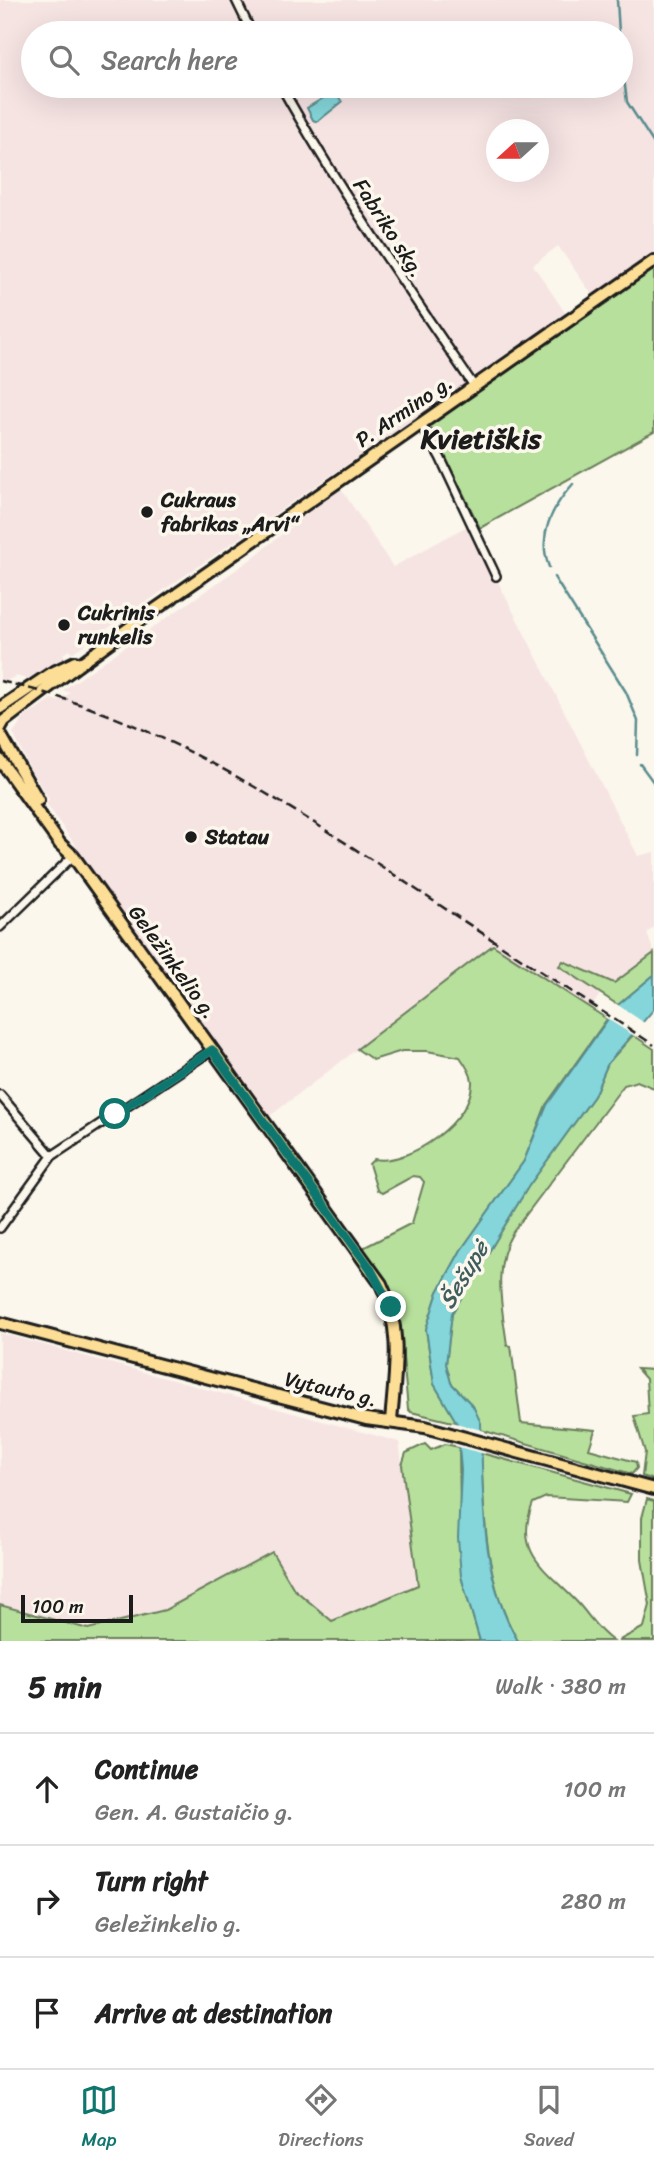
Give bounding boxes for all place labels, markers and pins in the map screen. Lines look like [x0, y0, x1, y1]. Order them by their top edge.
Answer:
place label: Cukraus fabrikas „Arvi“ [160, 481, 301, 543]
marker: Cukraus fabrikas „Arvi“ [139, 504, 155, 520]
place label: Cukrinis runkelis [77, 594, 156, 656]
marker: Cukrinis runkelis [56, 617, 72, 633]
place label: Statau [204, 818, 270, 856]
marker: Statau [183, 829, 199, 845]

